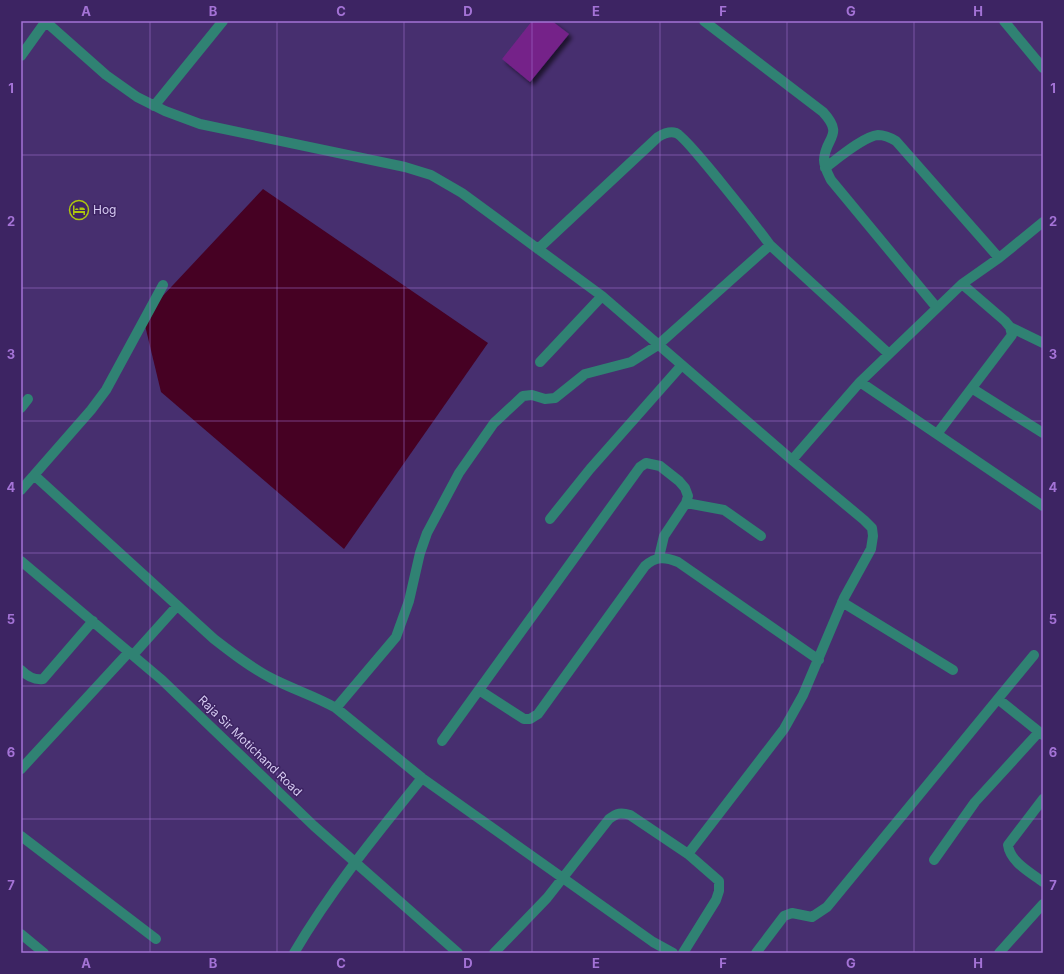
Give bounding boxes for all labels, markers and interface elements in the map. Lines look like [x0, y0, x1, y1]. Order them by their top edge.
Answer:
text: A [81, 3, 91, 19]
text: B [209, 3, 218, 19]
text: C [336, 3, 346, 19]
text: D [463, 3, 473, 19]
text: E [592, 3, 600, 19]
text: F [719, 3, 727, 19]
text: G [846, 3, 856, 19]
text: H [973, 3, 983, 19]
text: 1 [8, 80, 14, 96]
text: 1 [1050, 80, 1056, 96]
hotel icon: Hog [68, 199, 90, 221]
place label: Hog [93, 202, 116, 217]
text: 2 [7, 213, 15, 229]
text: 2 [1049, 213, 1057, 229]
text: 3 [7, 346, 15, 362]
text: 3 [1049, 346, 1057, 362]
text: 4 [7, 479, 16, 495]
text: 4 [1049, 479, 1058, 495]
text: 5 [7, 611, 15, 627]
text: 5 [1049, 611, 1057, 627]
street label: Raja Sir Motichand Road [195, 692, 305, 799]
text: 6 [7, 744, 15, 760]
text: 6 [1049, 744, 1057, 760]
text: 7 [7, 877, 15, 893]
text: 7 [1049, 877, 1057, 893]
text: A [81, 955, 91, 971]
text: B [209, 955, 218, 971]
text: C [336, 955, 346, 971]
text: D [463, 955, 473, 971]
text: E [592, 955, 600, 971]
text: F [719, 955, 727, 971]
text: G [846, 955, 856, 971]
text: H [973, 955, 983, 971]

